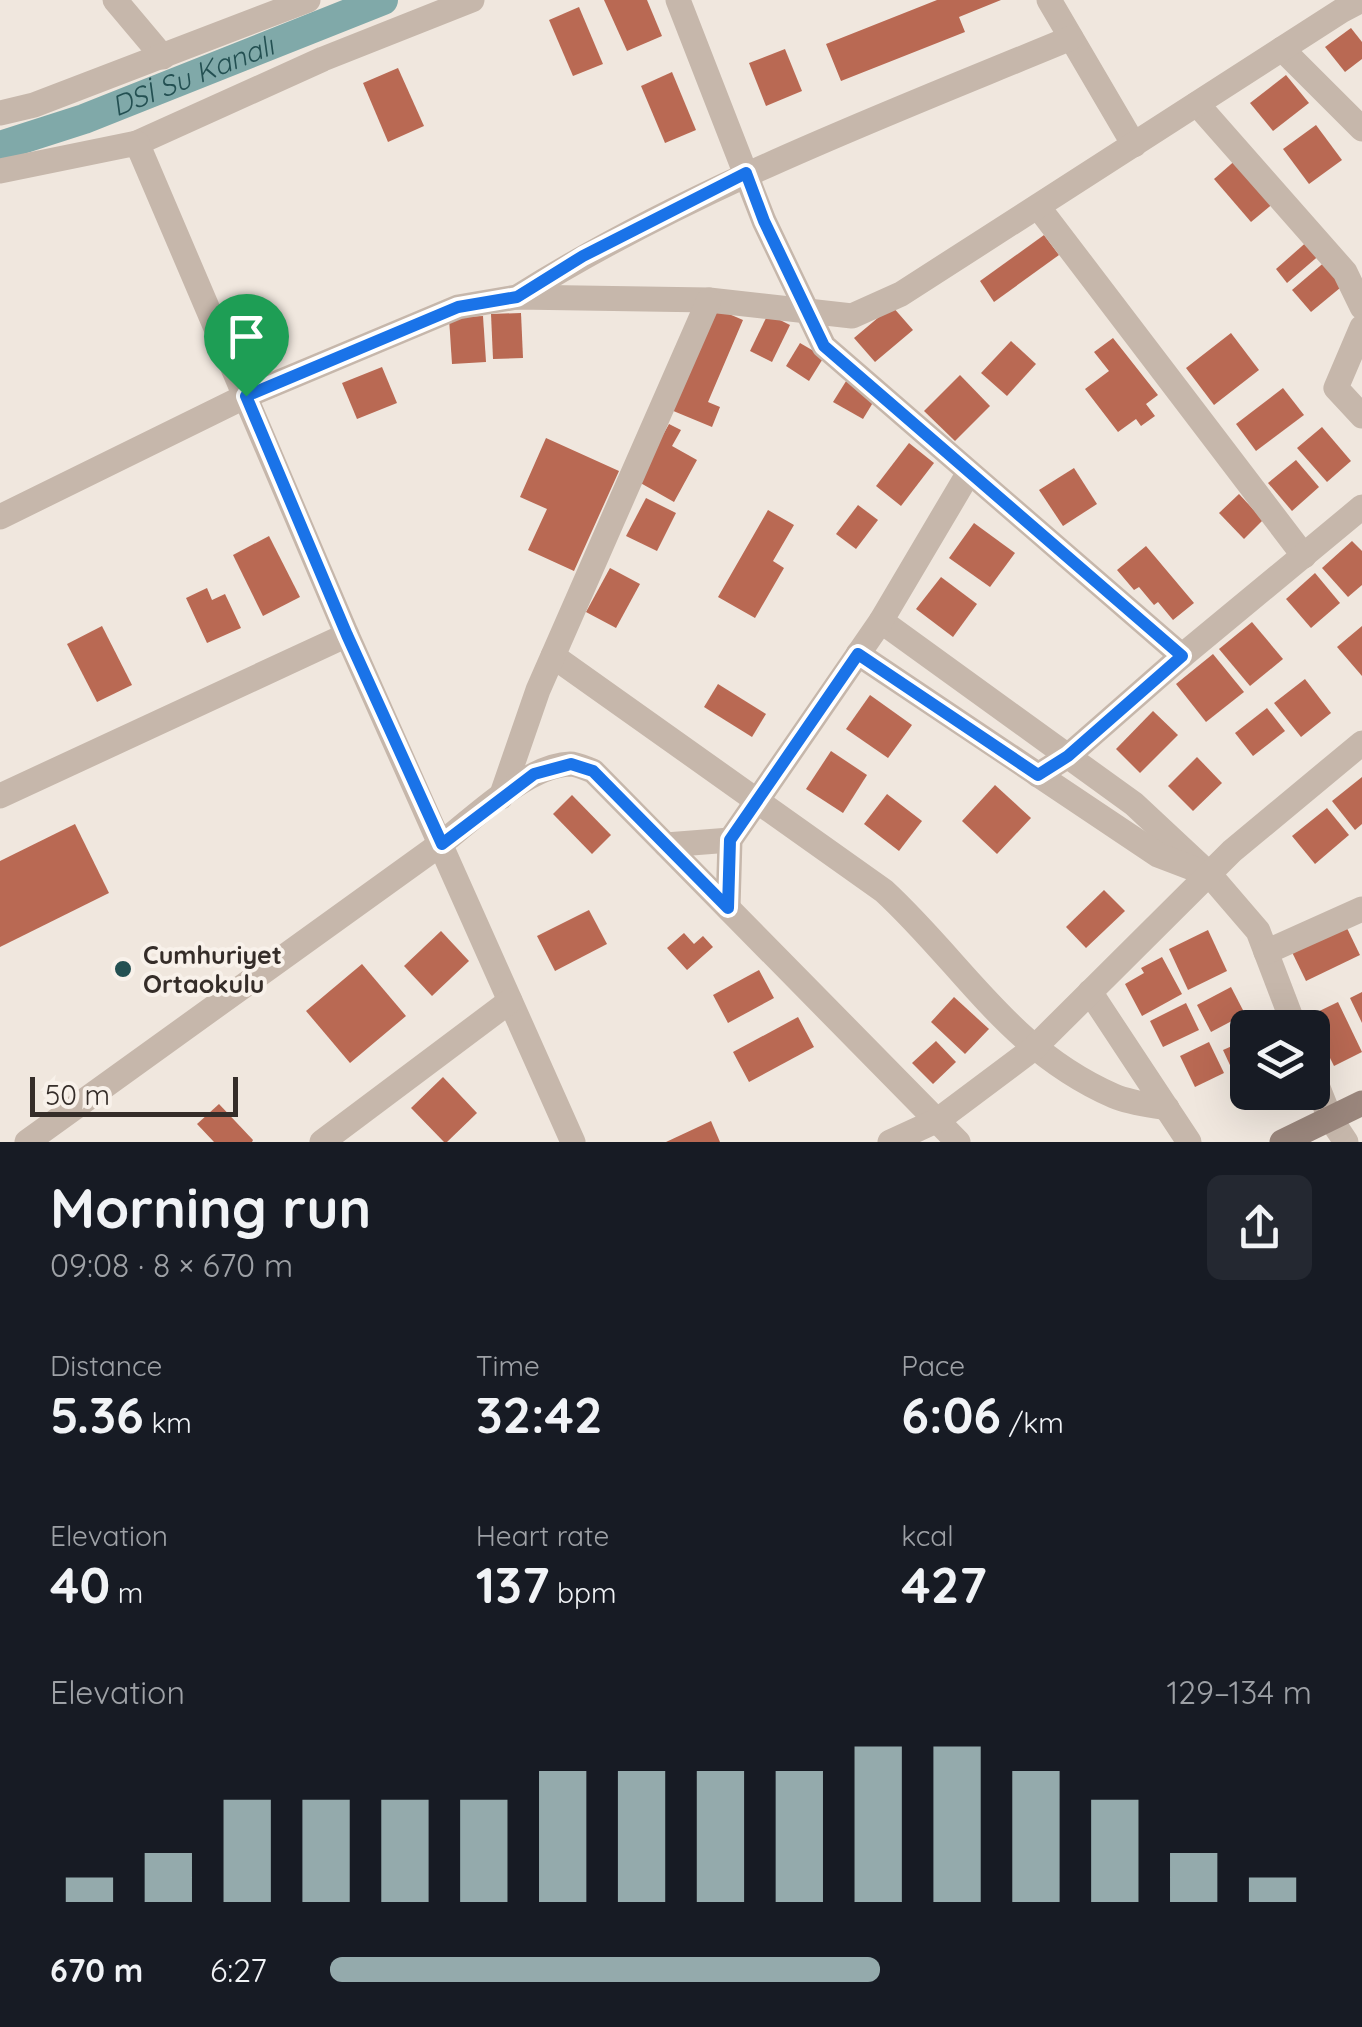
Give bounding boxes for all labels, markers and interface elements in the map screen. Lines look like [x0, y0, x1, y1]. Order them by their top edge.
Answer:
water label: DSİ Su Kanalı [106, 27, 280, 123]
pin [204, 294, 289, 397]
icon: arrive [219, 309, 274, 364]
place label: Cumhuriyet Ortaokulu [143, 939, 282, 999]
marker: Cumhuriyet Ortaokulu [112, 958, 134, 980]
map controls [1230, 1010, 1330, 1110]
button: layers [1230, 1010, 1330, 1110]
scale bar [30, 1072, 238, 1116]
text: 50 m [45, 1077, 110, 1112]
text: Morning run [50, 1173, 371, 1242]
button: share [1207, 1175, 1312, 1280]
text: 09:08 · 8 × 670 m [50, 1245, 293, 1285]
text: Distance [50, 1348, 162, 1383]
text: Time [476, 1348, 540, 1383]
text: Pace [901, 1348, 965, 1383]
text: 5.36 [50, 1383, 144, 1446]
text: 32:42 [476, 1383, 602, 1446]
text: 6:06 [901, 1383, 1001, 1446]
text: km [144, 1405, 192, 1440]
text: /km [1001, 1405, 1064, 1440]
text: Elevation [50, 1518, 168, 1553]
text: Heart rate [476, 1518, 609, 1553]
text: kcal [901, 1518, 954, 1553]
text: 40 [50, 1553, 110, 1616]
text: 137 [476, 1553, 549, 1616]
text: 427 [901, 1553, 987, 1616]
text: m [110, 1575, 143, 1610]
text: bpm [549, 1575, 617, 1610]
text: Elevation [50, 1672, 185, 1712]
text: 129–134 m [1166, 1672, 1312, 1712]
text: 670 m [50, 1950, 143, 1990]
text: 6:27 [210, 1950, 267, 1990]

